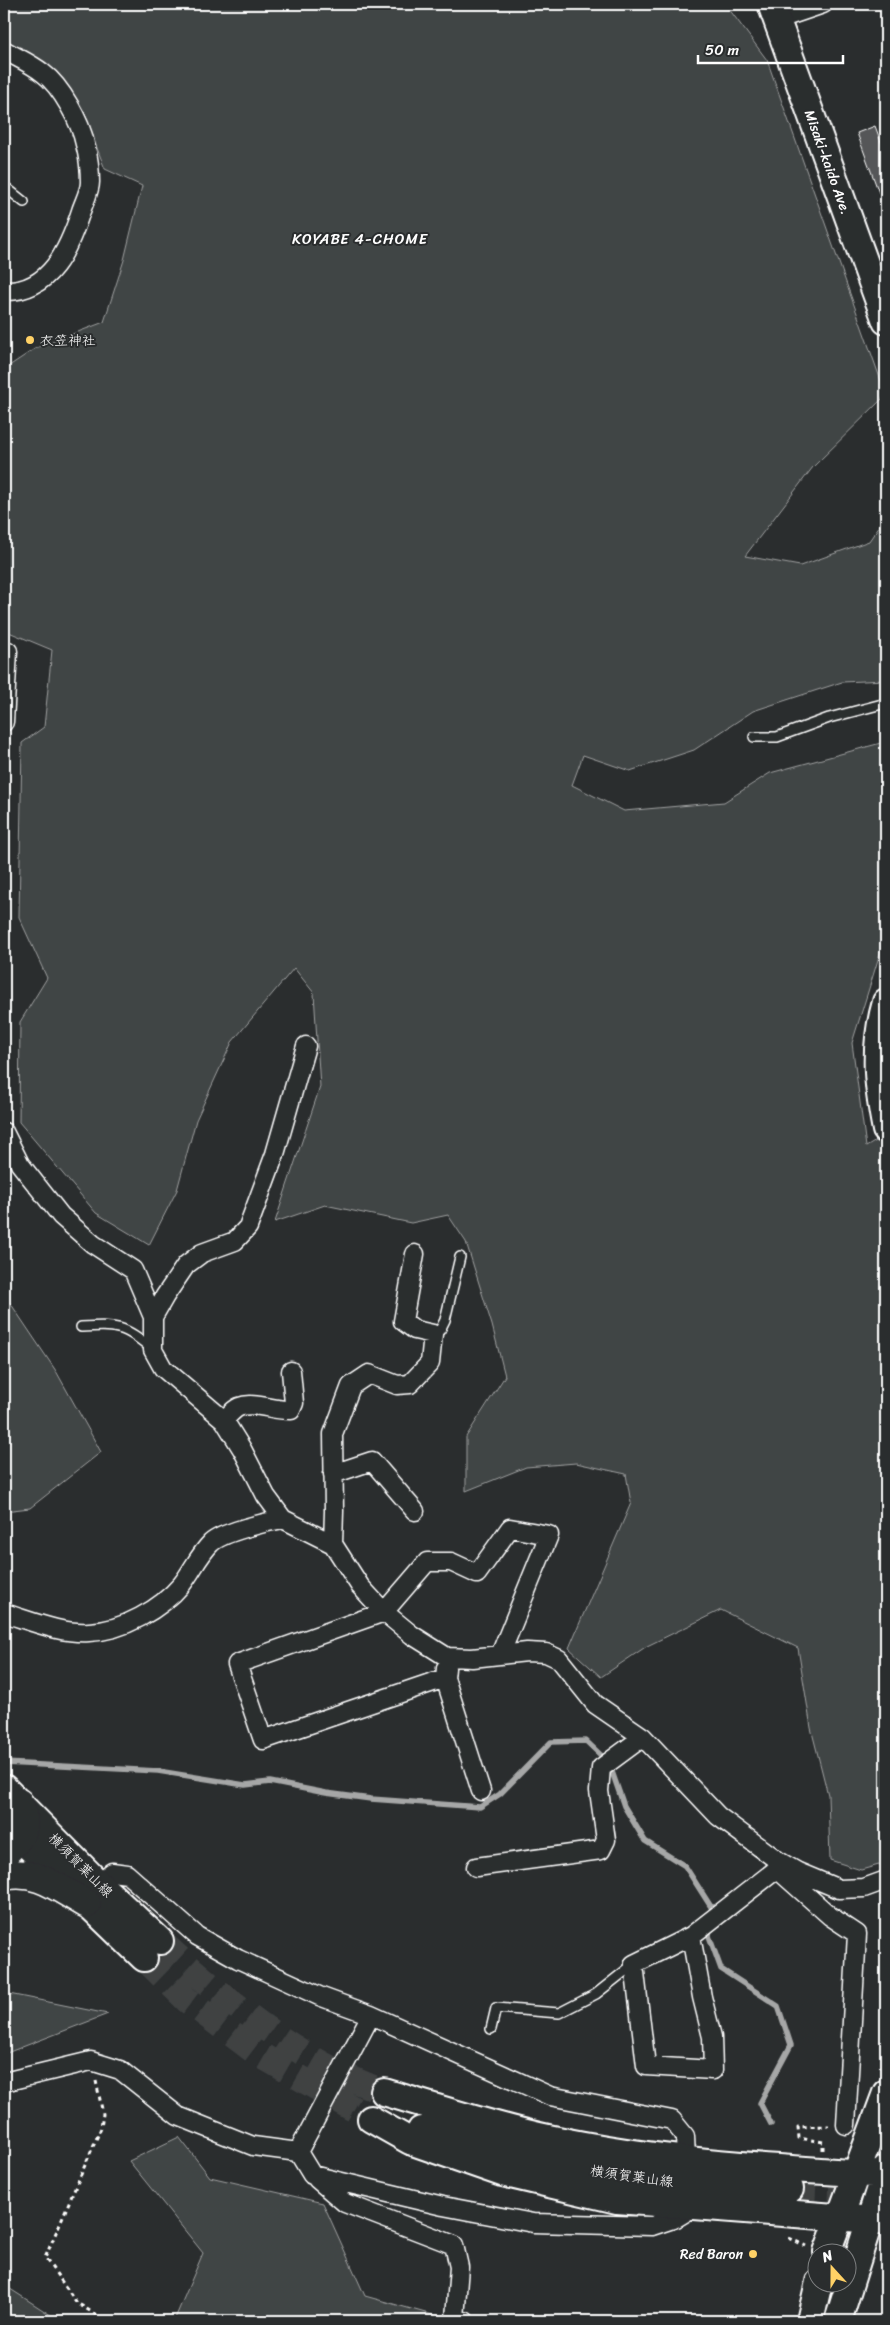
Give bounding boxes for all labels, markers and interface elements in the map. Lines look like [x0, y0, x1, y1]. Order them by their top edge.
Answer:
scale bar [698, 32, 842, 64]
text: 50 m [705, 37, 740, 63]
street label: Misaki-kaido Ave. [797, 106, 858, 218]
district label: KOYABE 4-CHOME [292, 226, 429, 252]
place label: 衣笠神社 [40, 328, 96, 353]
marker: 衣笠神社 [24, 334, 36, 346]
street label: 横須賀葉山線 [42, 1827, 119, 1904]
street label: 横須賀葉山線 [589, 2158, 675, 2195]
place label: Red Baron [680, 2242, 743, 2267]
north arrow [808, 2242, 858, 2292]
text: N [818, 2243, 837, 2270]
marker: Red Baron [747, 2248, 759, 2260]

